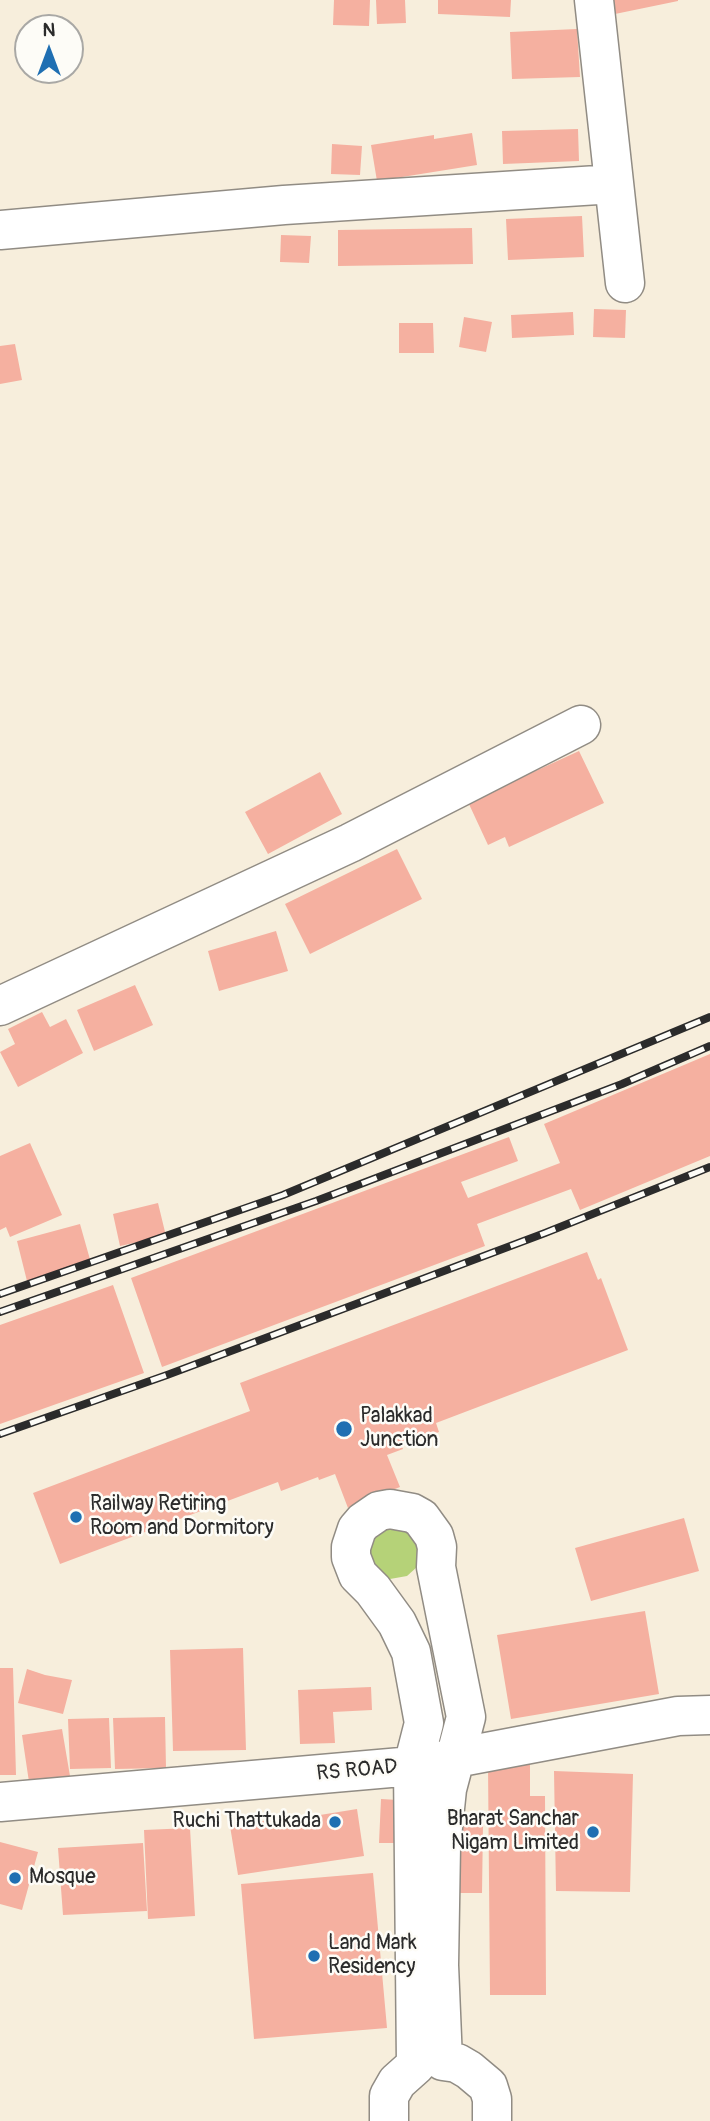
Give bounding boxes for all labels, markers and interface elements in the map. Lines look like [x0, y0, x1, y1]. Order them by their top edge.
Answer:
north arrow [14, 14, 84, 84]
text: N [43, 18, 55, 42]
place label: Palakkad Junction [360, 1404, 438, 1454]
marker: Palakkad Junction [334, 1419, 354, 1439]
place label: Railway Retiring Room and Dormitory [90, 1492, 274, 1542]
marker: Railway Retiring Room and Dormitory [68, 1509, 84, 1525]
street label: RS ROAD [315, 1755, 399, 1787]
place label: Bharat Sanchar Nigam Limited [447, 1807, 579, 1857]
place label: Ruchi Thattukada [173, 1809, 321, 1835]
marker: Ruchi Thattukada [327, 1814, 343, 1830]
marker: Bharat Sanchar Nigam Limited [585, 1824, 601, 1840]
place label: Mosque [29, 1865, 96, 1891]
marker: Mosque [7, 1870, 23, 1886]
place label: Land Mark Residency [328, 1931, 417, 1981]
marker: Land Mark Residency [306, 1948, 322, 1964]

